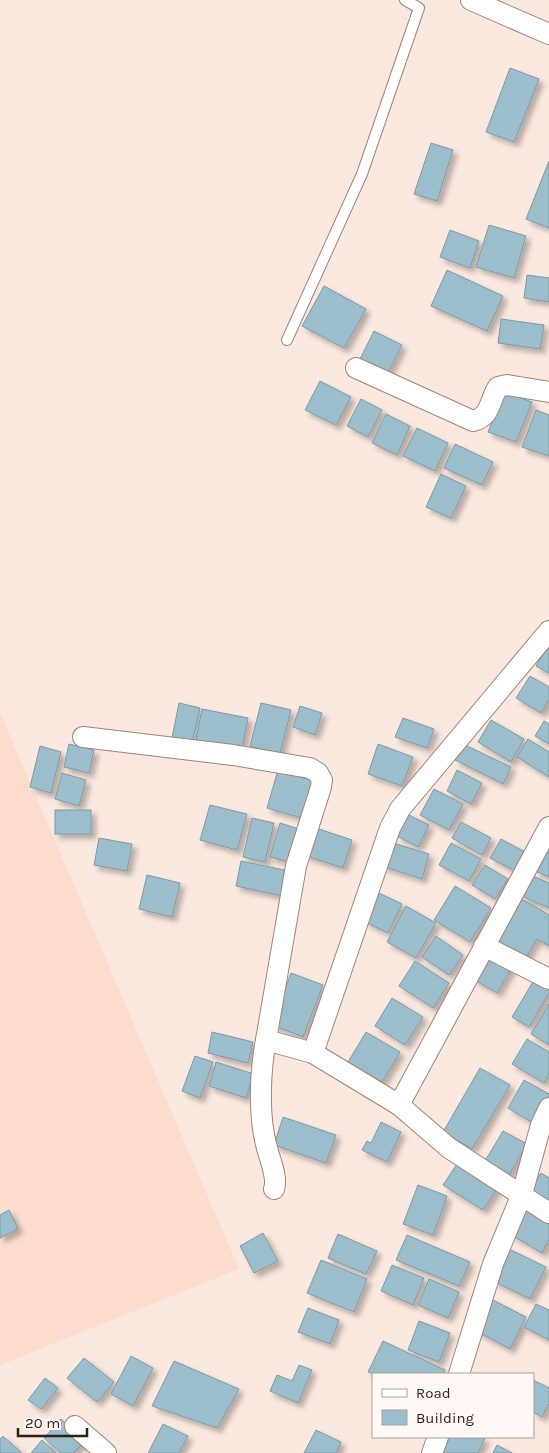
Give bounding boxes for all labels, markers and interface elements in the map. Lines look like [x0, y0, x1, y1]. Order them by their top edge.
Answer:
legend [372, 1373, 534, 1438]
text: Road [416, 1384, 451, 1402]
scale bar [18, 1406, 86, 1438]
text: Building [416, 1409, 474, 1427]
text: 20 m [25, 1414, 60, 1432]

